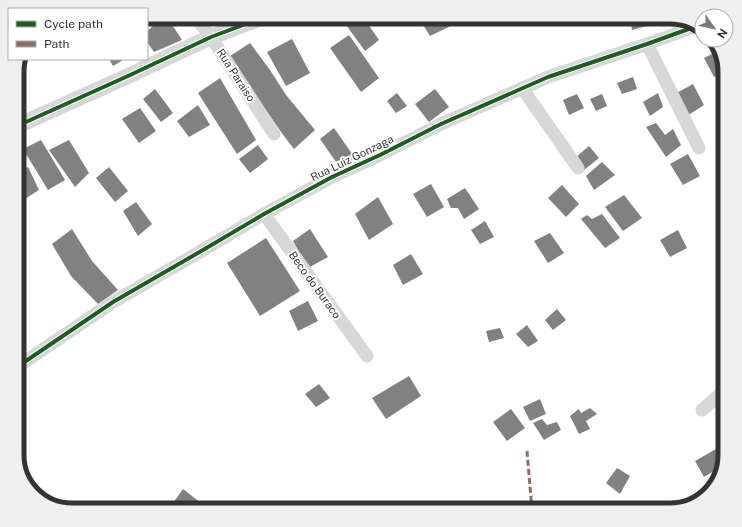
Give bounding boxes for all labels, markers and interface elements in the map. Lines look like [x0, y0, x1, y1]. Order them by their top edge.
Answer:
legend [8, 8, 148, 60]
north arrow [694, 8, 734, 48]
text: Cycle path [44, 17, 103, 31]
text: N [715, 27, 730, 40]
text: Path [44, 37, 70, 51]
street label: Rua Paraiso [215, 46, 257, 104]
street label: Rua Luiz Gonzaga [309, 133, 395, 183]
street label: Beco do Buraco [287, 249, 343, 321]

